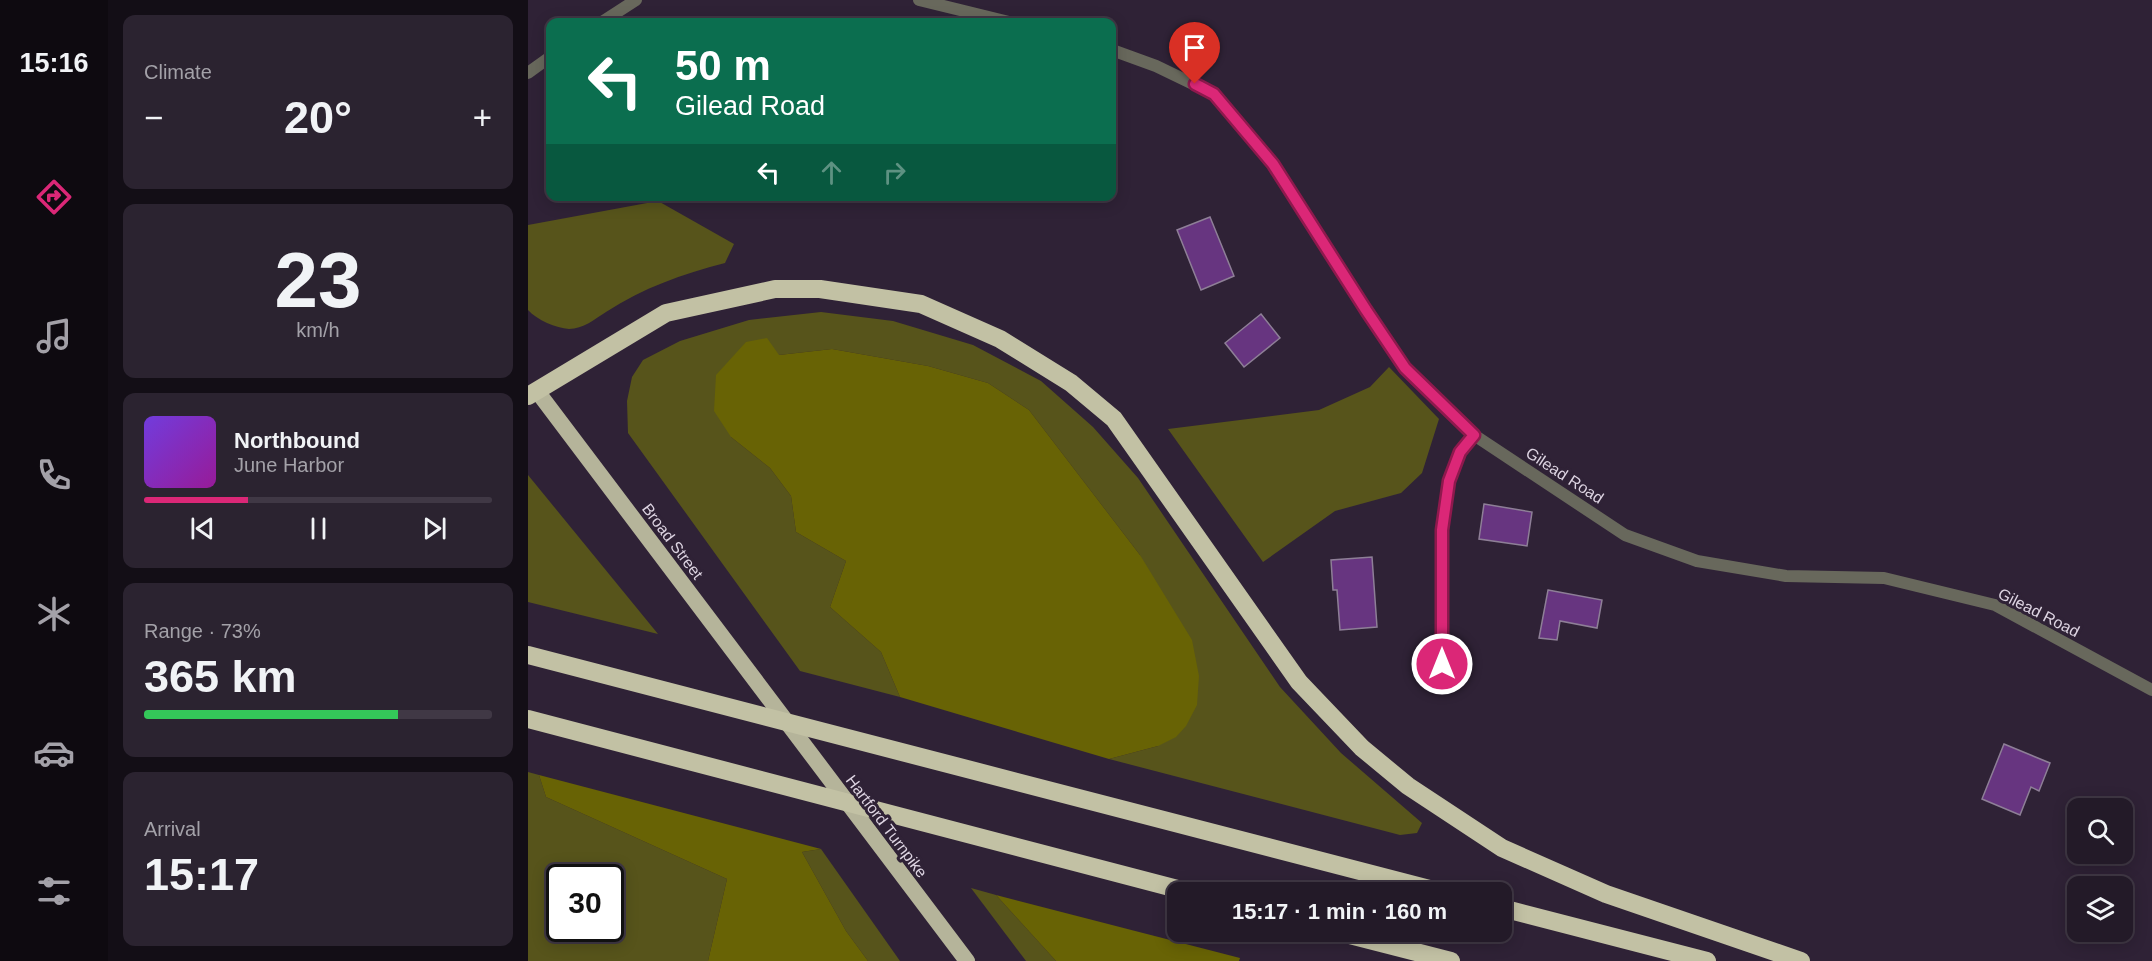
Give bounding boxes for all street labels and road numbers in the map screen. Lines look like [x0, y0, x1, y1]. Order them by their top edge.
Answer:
street label: Gilead Road [1523, 444, 1607, 507]
street label: Broad Street [639, 500, 707, 583]
street label: Gilead Road [1995, 585, 2082, 640]
street label: Hartford Turnpike [843, 772, 931, 881]

